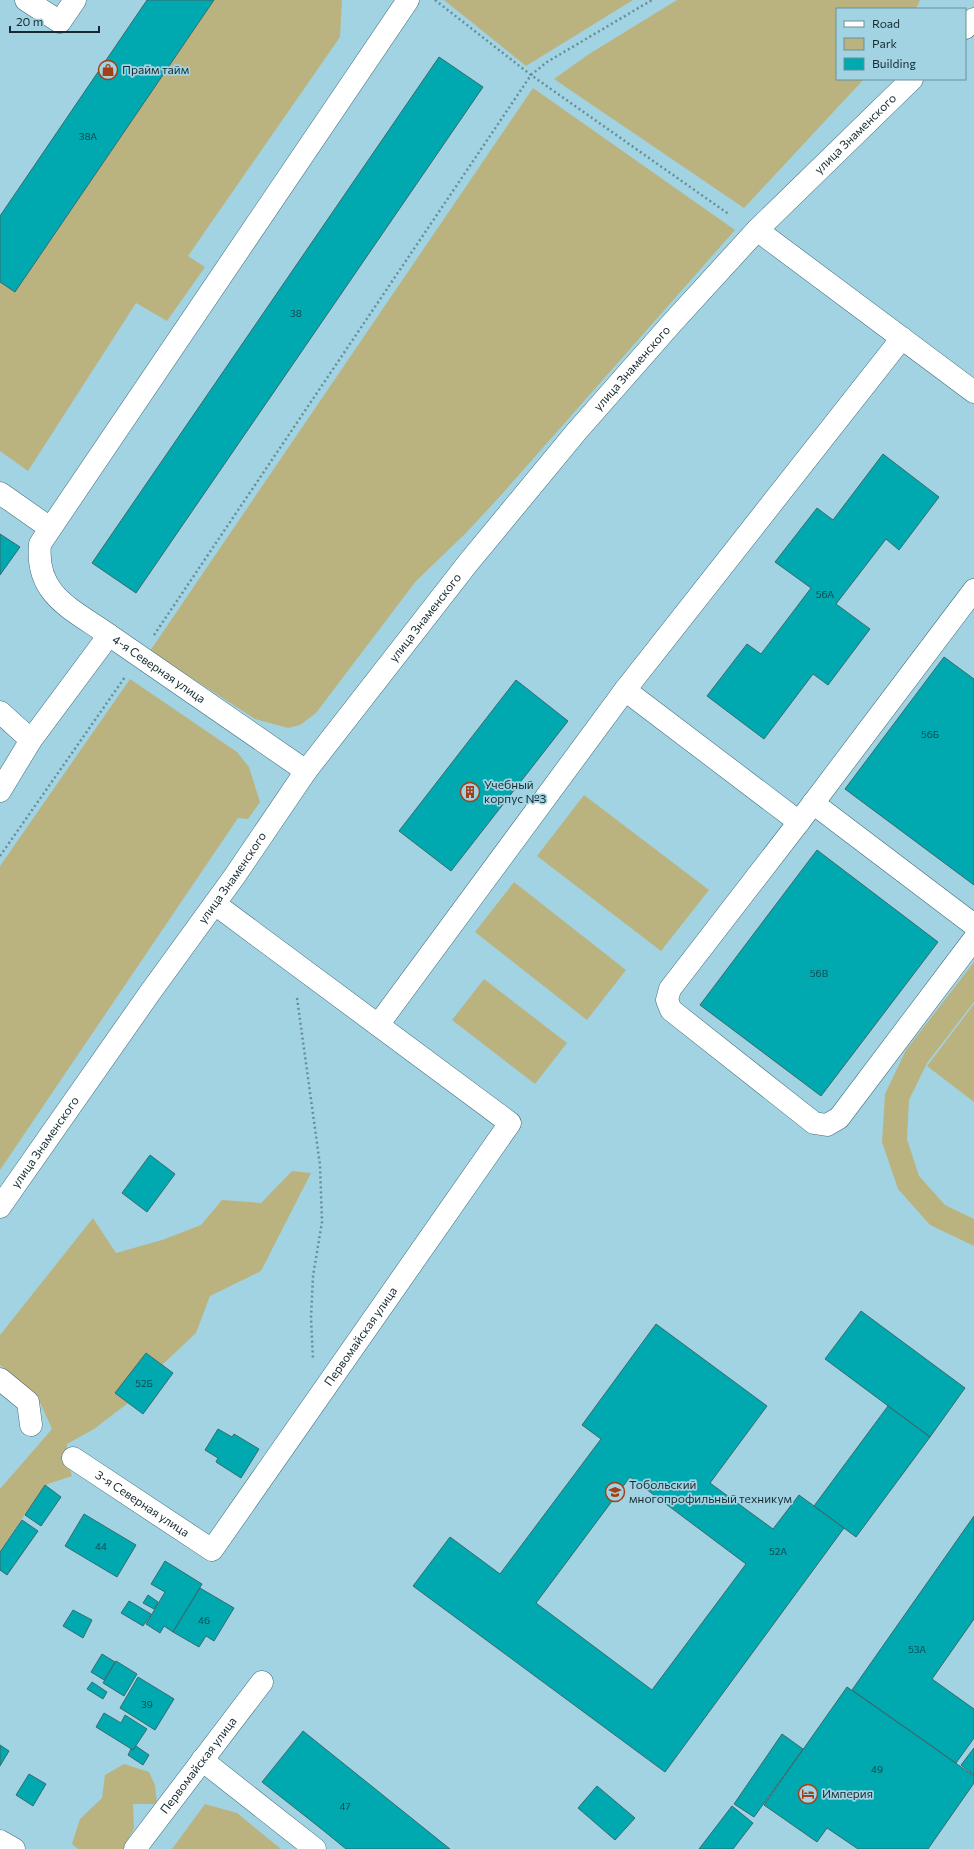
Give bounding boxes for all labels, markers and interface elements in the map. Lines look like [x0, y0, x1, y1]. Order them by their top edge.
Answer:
scale bar [10, 8, 99, 34]
legend [836, 8, 966, 80]
text: 20 m [16, 14, 43, 28]
text: Road [872, 16, 900, 30]
text: Park [872, 36, 898, 50]
text: Building [872, 56, 916, 70]
shop icon: Прайм тайм [97, 59, 119, 81]
place label: Прайм тайм [122, 62, 189, 76]
street label: улица Знаменского [811, 90, 899, 176]
house number: 38А [79, 130, 97, 142]
house number: 38 [290, 307, 302, 319]
street label: улица Знаменского [590, 322, 672, 413]
street label: улица Знаменского [386, 570, 463, 664]
house number: 56А [816, 588, 834, 600]
street label: 4-я Северная улица [110, 632, 209, 706]
house number: 56Б [921, 728, 939, 740]
place label: Учебный корпус №3 [484, 777, 546, 805]
building icon: Учебный корпус №3 [459, 781, 481, 803]
street label: улица Знаменского [195, 829, 269, 926]
house number: 56В [810, 967, 829, 979]
street label: улица Знаменского [8, 1093, 81, 1190]
street label: Первомайская улица [321, 1284, 400, 1388]
house number: 52Б [135, 1377, 153, 1389]
street label: 3-я Северная улица [93, 1467, 192, 1539]
place label: Тобольский многопрофильный техникум [629, 1477, 792, 1505]
school or university icon: Тобольский многопрофильный техникум [604, 1481, 626, 1503]
house number: 44 [95, 1540, 107, 1552]
house number: 52А [769, 1545, 787, 1557]
house number: 46 [198, 1614, 210, 1626]
house number: 53А [908, 1643, 926, 1655]
house number: 39 [141, 1698, 153, 1710]
street label: Первомайская улица [157, 1714, 239, 1816]
house number: 49 [871, 1763, 883, 1775]
hotel icon: Империя [797, 1783, 819, 1805]
place label: Империя [822, 1786, 873, 1800]
house number: 47 [339, 1800, 351, 1812]

